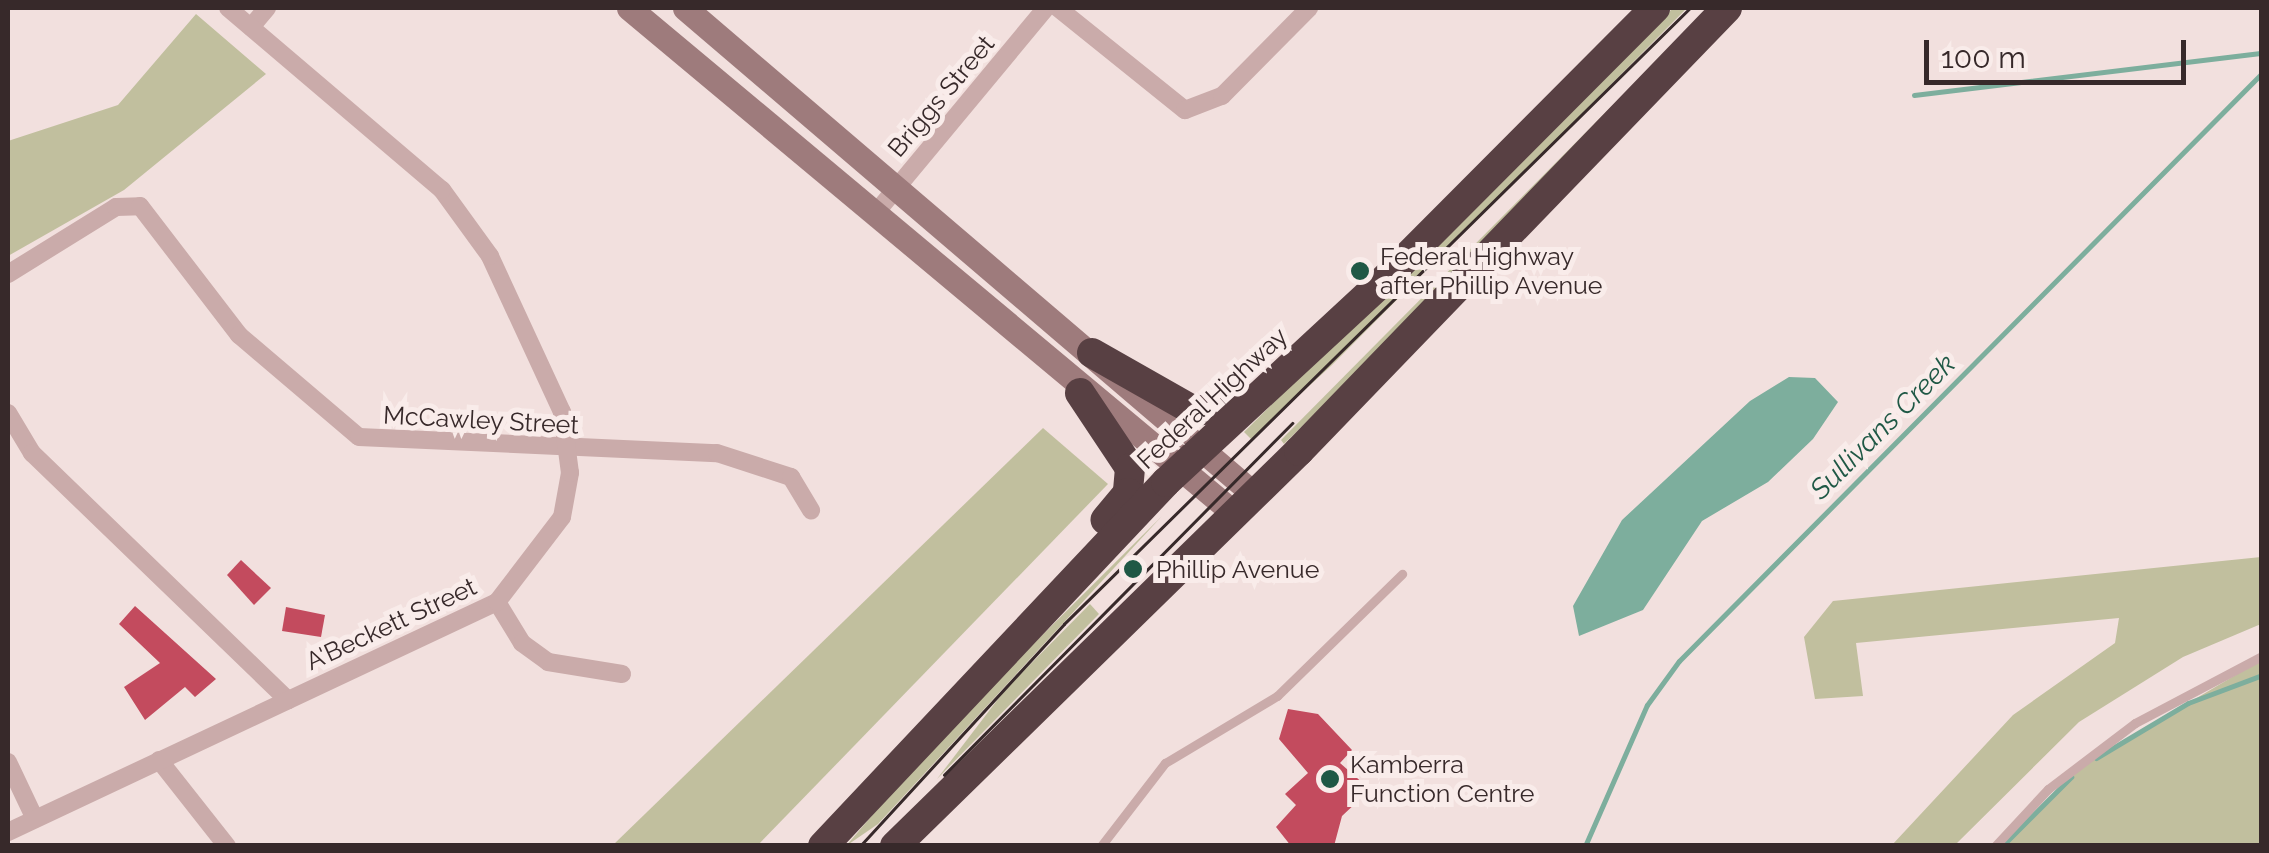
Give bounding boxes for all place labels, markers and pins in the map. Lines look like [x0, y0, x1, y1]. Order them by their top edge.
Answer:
place label: Federal Highway after Phillip Avenue [1380, 242, 1604, 301]
marker: Federal Highway after Phillip Avenue [1349, 260, 1371, 282]
place label: Phillip Avenue [1156, 554, 1320, 584]
marker: Phillip Avenue [1120, 556, 1146, 582]
place label: Kamberra Function Centre [1350, 750, 1534, 809]
marker: Kamberra Function Centre [1319, 768, 1341, 790]

